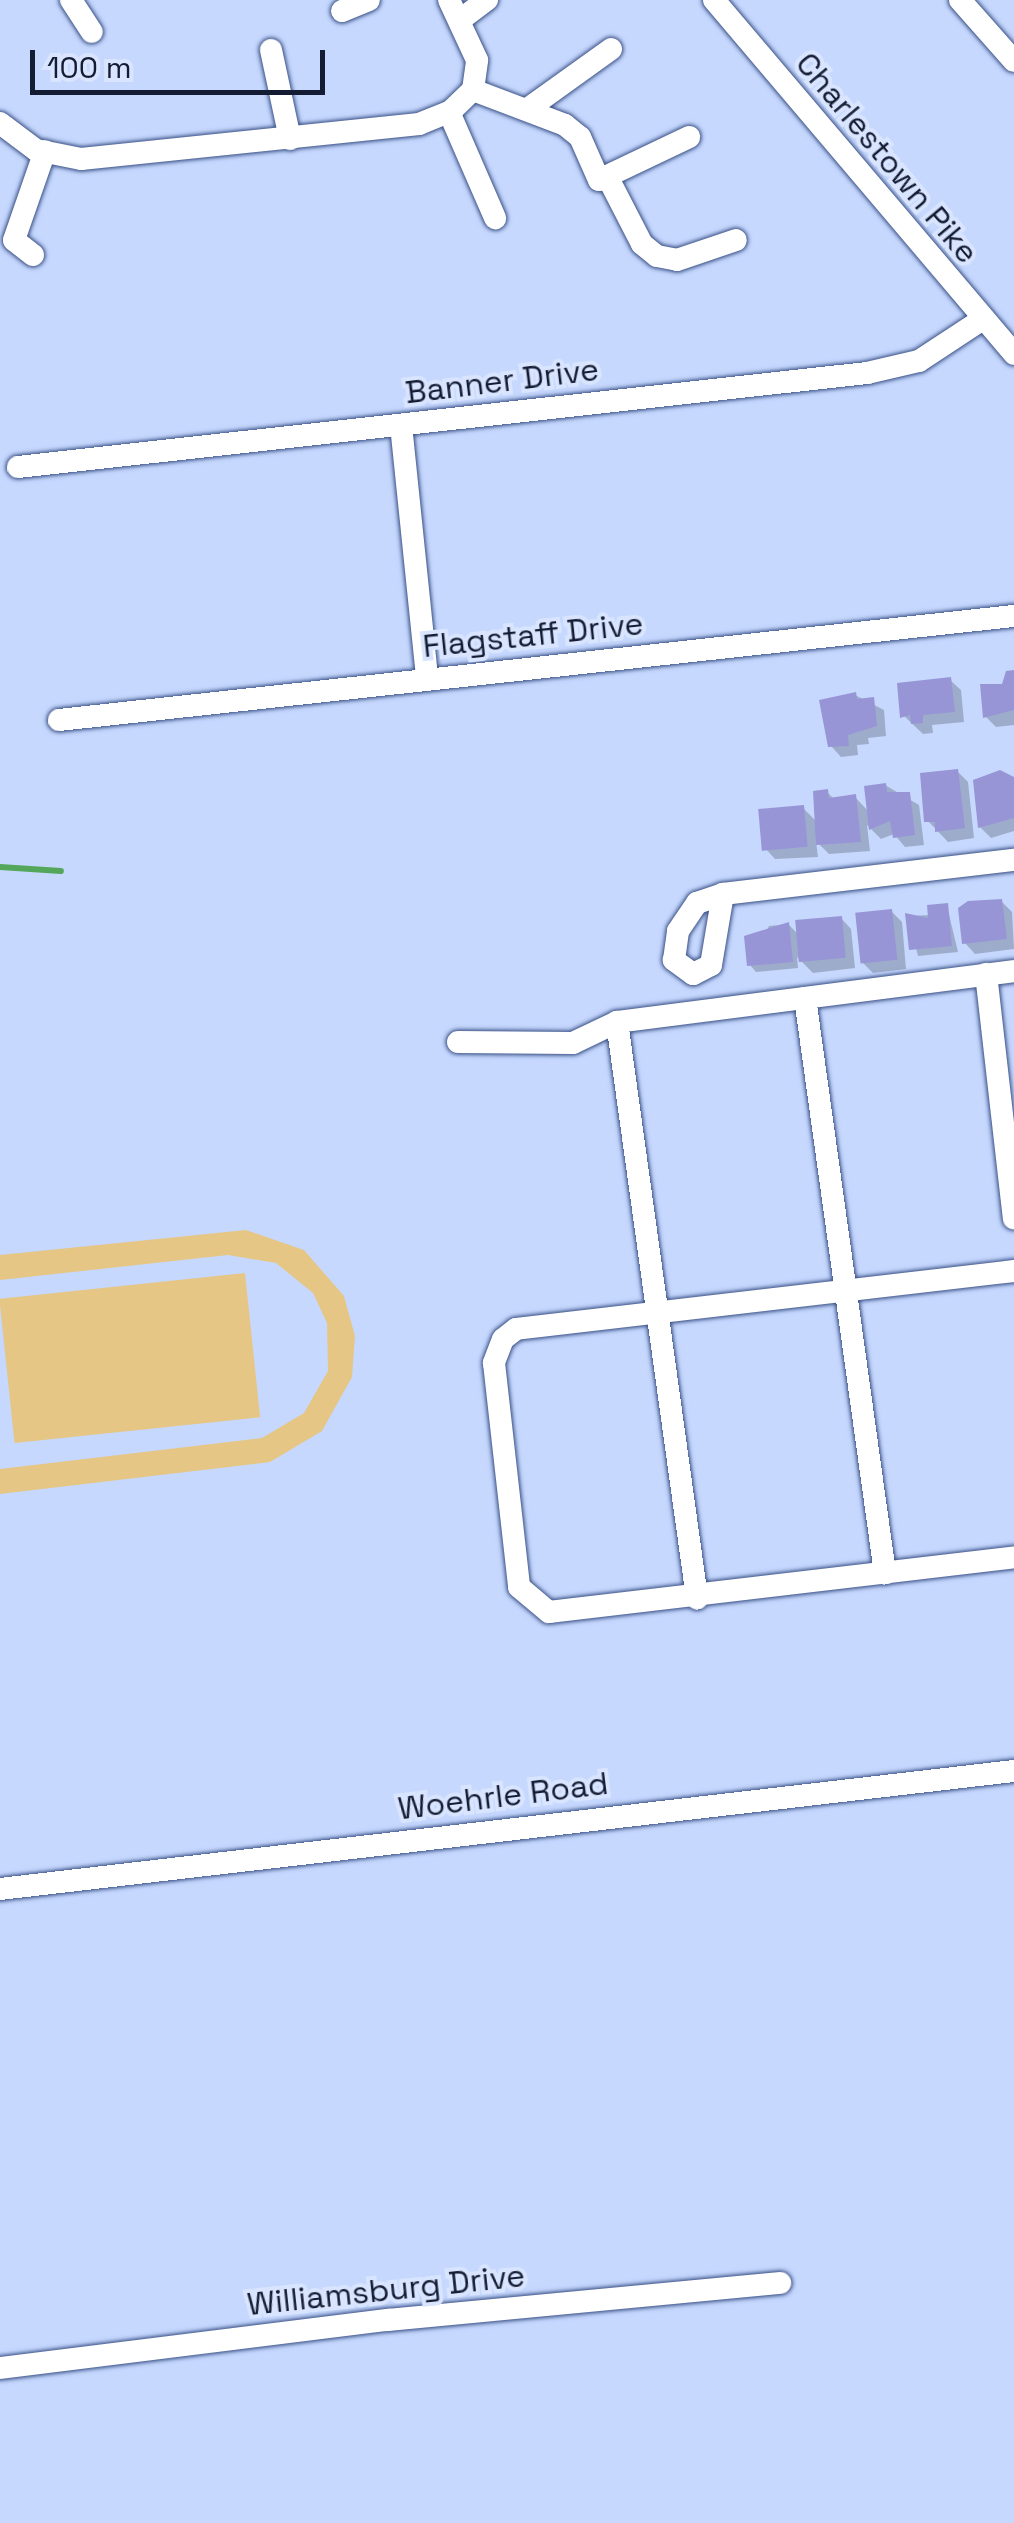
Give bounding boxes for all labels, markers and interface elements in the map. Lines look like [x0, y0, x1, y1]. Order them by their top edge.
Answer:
scale bar [35, 30, 330, 92]
street label: Charlestown Pike [788, 45, 986, 271]
text: 100 m [47, 48, 132, 87]
street label: Banner Drive [403, 350, 601, 412]
street label: Flagstaff Drive [421, 604, 645, 666]
street label: Woehrle Road [396, 1764, 610, 1828]
street label: Williamsburg Drive [245, 2256, 527, 2324]

